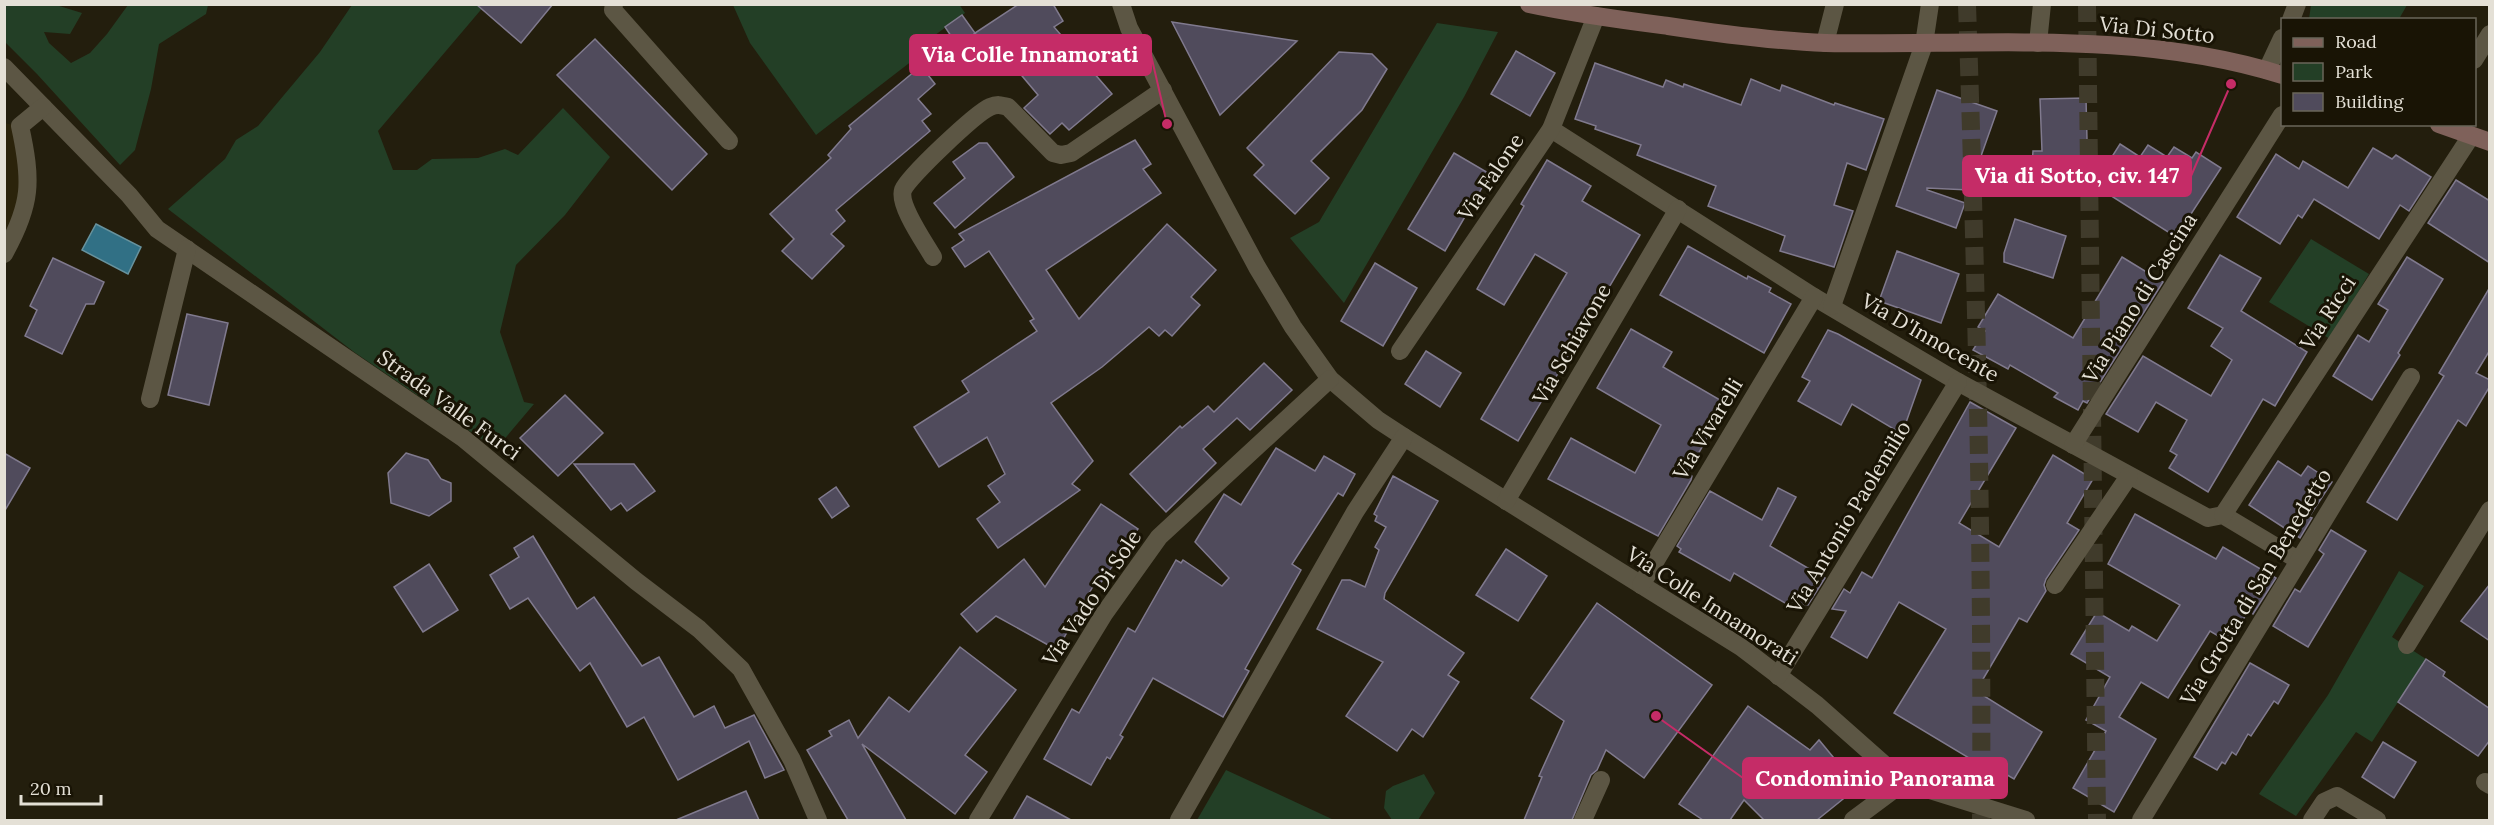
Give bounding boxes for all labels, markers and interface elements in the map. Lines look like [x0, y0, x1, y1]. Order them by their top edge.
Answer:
street label: Via Di Sotto [2097, 10, 2216, 49]
legend [2281, 18, 2476, 126]
text: Road [2335, 30, 2377, 53]
callout: Via Colle Innamorati [910, 35, 1151, 75]
text: Via Colle Innamorati [921, 40, 1139, 68]
text: Park [2335, 60, 2373, 83]
text: Building [2335, 90, 2405, 113]
street label: Via Falone [1451, 128, 1530, 226]
callout: Via di Sotto, civ. 147 [1963, 156, 2191, 196]
text: Via di Sotto, civ. 147 [1975, 161, 2179, 189]
street label: Via Piano di Cascina [2076, 208, 2203, 389]
street label: Via Ricci [2293, 271, 2362, 356]
street label: Via Schiavone [1526, 279, 1617, 410]
street label: Via D'Innocente [1856, 287, 2004, 388]
street label: Strada Valle Furci [372, 343, 526, 466]
street label: Via Vivarelli [1666, 373, 1749, 485]
street label: Via Antonio Paolemilio [1780, 416, 1917, 619]
street label: Via Grotta di San Benedetto [2174, 463, 2337, 711]
street label: Via Vado Di Sole [1036, 524, 1147, 672]
street label: Via Colle Innamorati [1621, 540, 1803, 671]
callout: Condominio Panorama [1743, 758, 2007, 798]
text: Condominio Panorama [1755, 764, 1995, 792]
scale bar [21, 768, 100, 806]
text: 20 m [30, 777, 72, 800]

